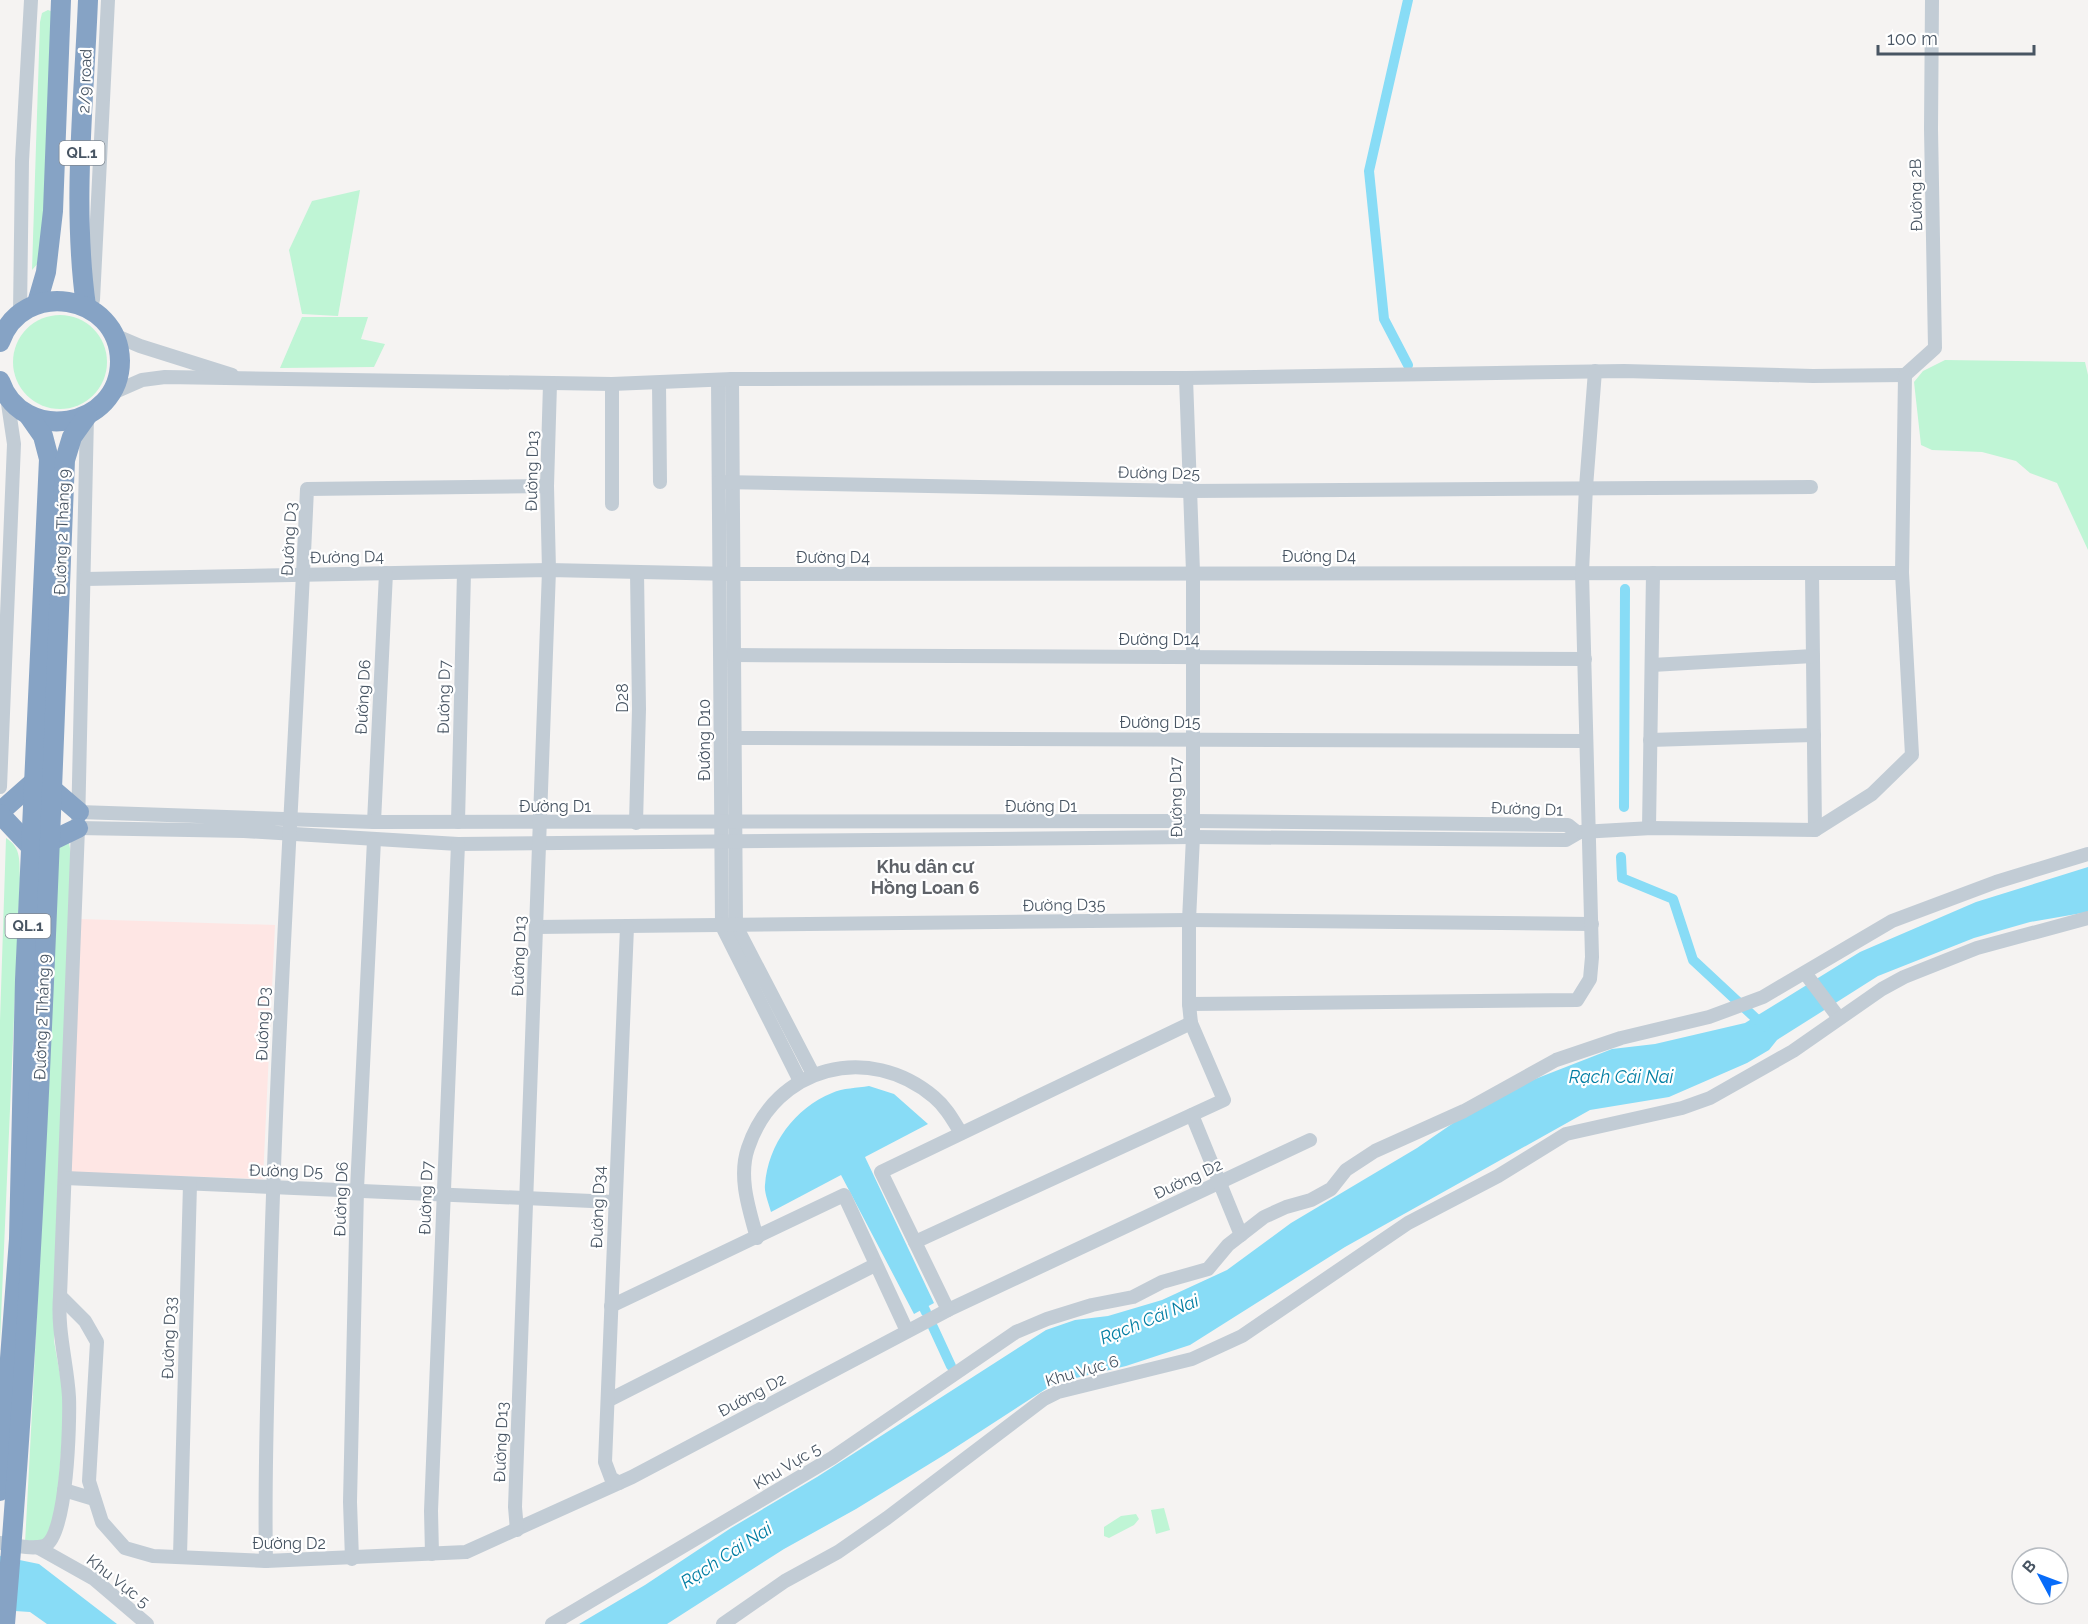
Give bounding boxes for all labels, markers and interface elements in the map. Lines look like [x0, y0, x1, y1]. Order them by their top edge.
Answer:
scale bar [1878, 18, 2034, 56]
text: 100 m [1887, 28, 1938, 49]
street label: 2/9 road [74, 48, 96, 114]
road number: QL.1 [60, 141, 104, 165]
street label: Đường 2B [1906, 158, 1926, 232]
street label: Đường D13 [522, 430, 542, 512]
street label: Đường D25 [1118, 463, 1201, 483]
street label: Đường 2 Tháng 9 [50, 469, 74, 595]
street label: Đường D3 [278, 502, 300, 576]
street label: Đường D4 [310, 547, 384, 567]
street label: Đường D4 [1282, 547, 1356, 566]
street label: Đường D4 [796, 548, 870, 567]
street label: Đường D14 [1119, 630, 1200, 649]
street label: Đường D6 [352, 659, 374, 735]
street label: Đường D7 [434, 659, 454, 734]
street label: D28 [613, 683, 632, 713]
street label: Đường D10 [695, 699, 714, 781]
street label: Đường D15 [1120, 713, 1201, 732]
street label: Đường D17 [1166, 756, 1186, 837]
street label: Đường D1 [519, 797, 591, 816]
street label: Đường D1 [1005, 797, 1077, 816]
street label: Đường D1 [1491, 798, 1564, 820]
district label: Khu dân cư Hồng Loan 6 [871, 856, 979, 898]
street label: Đường D35 [1023, 895, 1106, 915]
road number: QL.1 [6, 914, 51, 938]
street label: Đường D13 [508, 915, 530, 997]
street label: Đường 2 Tháng 9 [30, 954, 54, 1080]
street label: Đường D3 [252, 987, 274, 1061]
water label: Rạch Cái Nai [1569, 1066, 1675, 1087]
street label: Đường D2 [1151, 1155, 1225, 1203]
street label: Đường D7 [415, 1160, 437, 1235]
street label: Đường D5 [249, 1161, 323, 1181]
street label: Đường D6 [330, 1161, 352, 1237]
street label: Đường D34 [587, 1165, 609, 1249]
water label: Rạch Cái Nai [1097, 1289, 1203, 1348]
street label: Đường D33 [158, 1296, 180, 1380]
street label: Khu Vực 6 [1043, 1351, 1121, 1391]
street label: Đường D2 [715, 1369, 789, 1421]
street label: Đường D13 [490, 1401, 512, 1483]
street label: Khu Vực 5 [750, 1439, 824, 1493]
water label: Rạch Cái Nai [676, 1517, 777, 1592]
street label: Đường D2 [252, 1534, 326, 1553]
north arrow [2010, 1546, 2070, 1606]
street label: Khu Vực 5 [83, 1551, 153, 1612]
text: B [2018, 1556, 2040, 1577]

